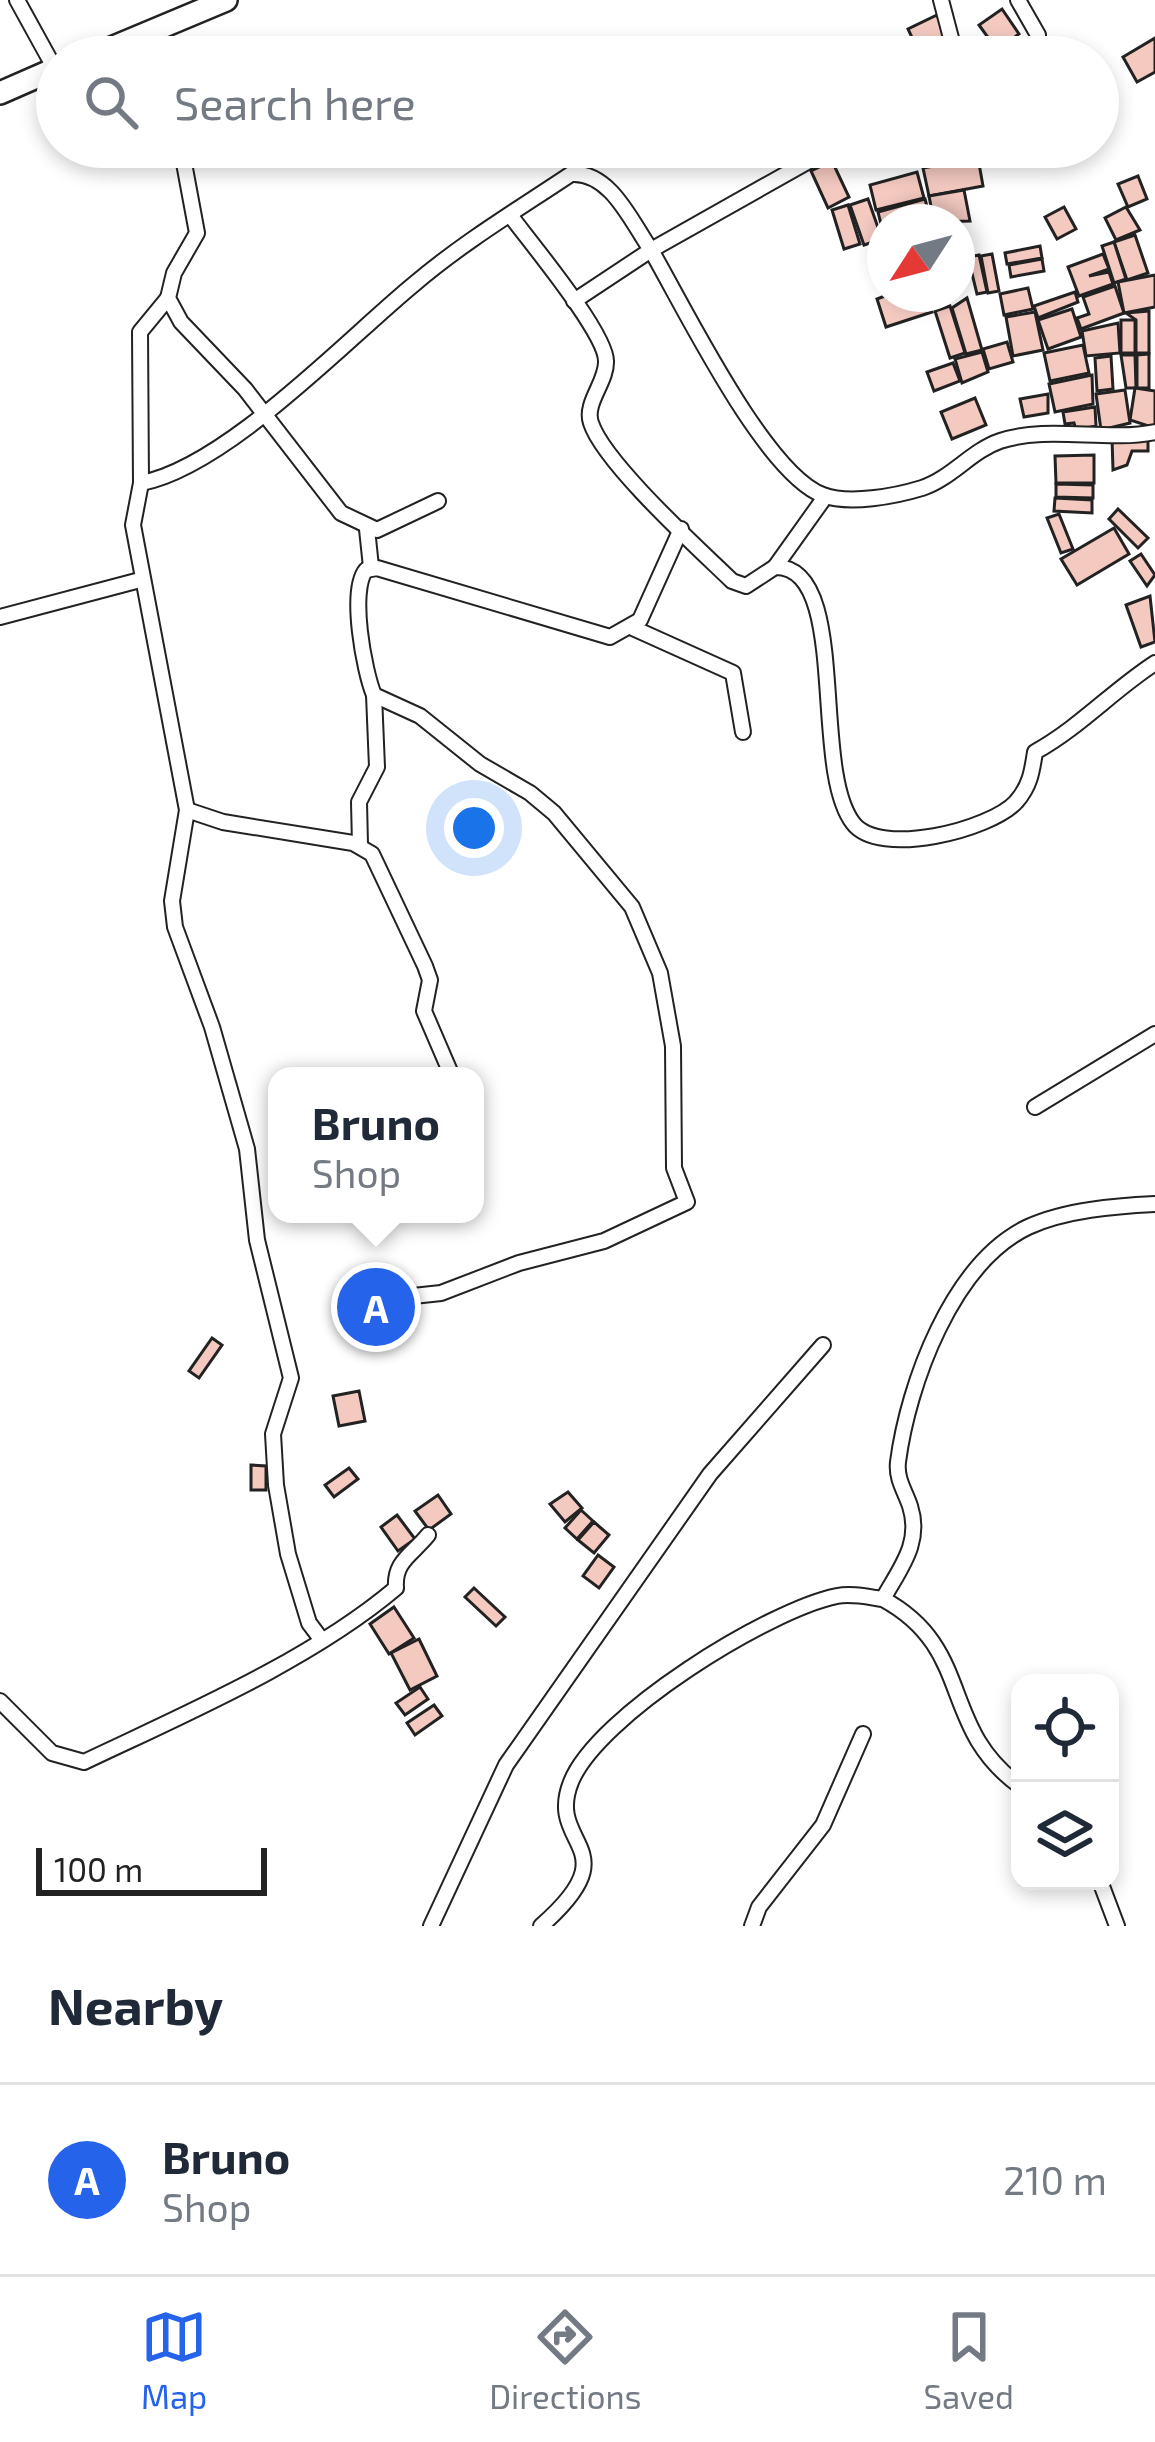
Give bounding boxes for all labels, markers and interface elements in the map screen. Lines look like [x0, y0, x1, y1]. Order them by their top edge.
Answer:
search box [36, 36, 1119, 168]
icon: search [78, 69, 144, 135]
text: Search here [174, 75, 416, 129]
north arrow [867, 204, 975, 312]
your location [444, 798, 504, 858]
popup [268, 1067, 484, 1223]
text: Bruno [312, 1095, 440, 1149]
text: Shop [312, 1149, 401, 1196]
pin: A [337, 1262, 415, 1352]
map controls [1011, 1674, 1119, 1890]
button: locate [1011, 1674, 1119, 1782]
button: layers [1011, 1782, 1119, 1890]
scale bar [36, 1842, 267, 1895]
text: 100 m [54, 1849, 143, 1889]
text: Nearby [48, 1974, 223, 2035]
text: Bruno [162, 2129, 290, 2183]
text: A [74, 2156, 100, 2203]
text: 210 m [1003, 2156, 1107, 2203]
text: Shop [162, 2183, 251, 2230]
tab: Map [141, 2304, 207, 2416]
tab: Directions [489, 2304, 641, 2416]
tab: Saved [923, 2304, 1014, 2416]

